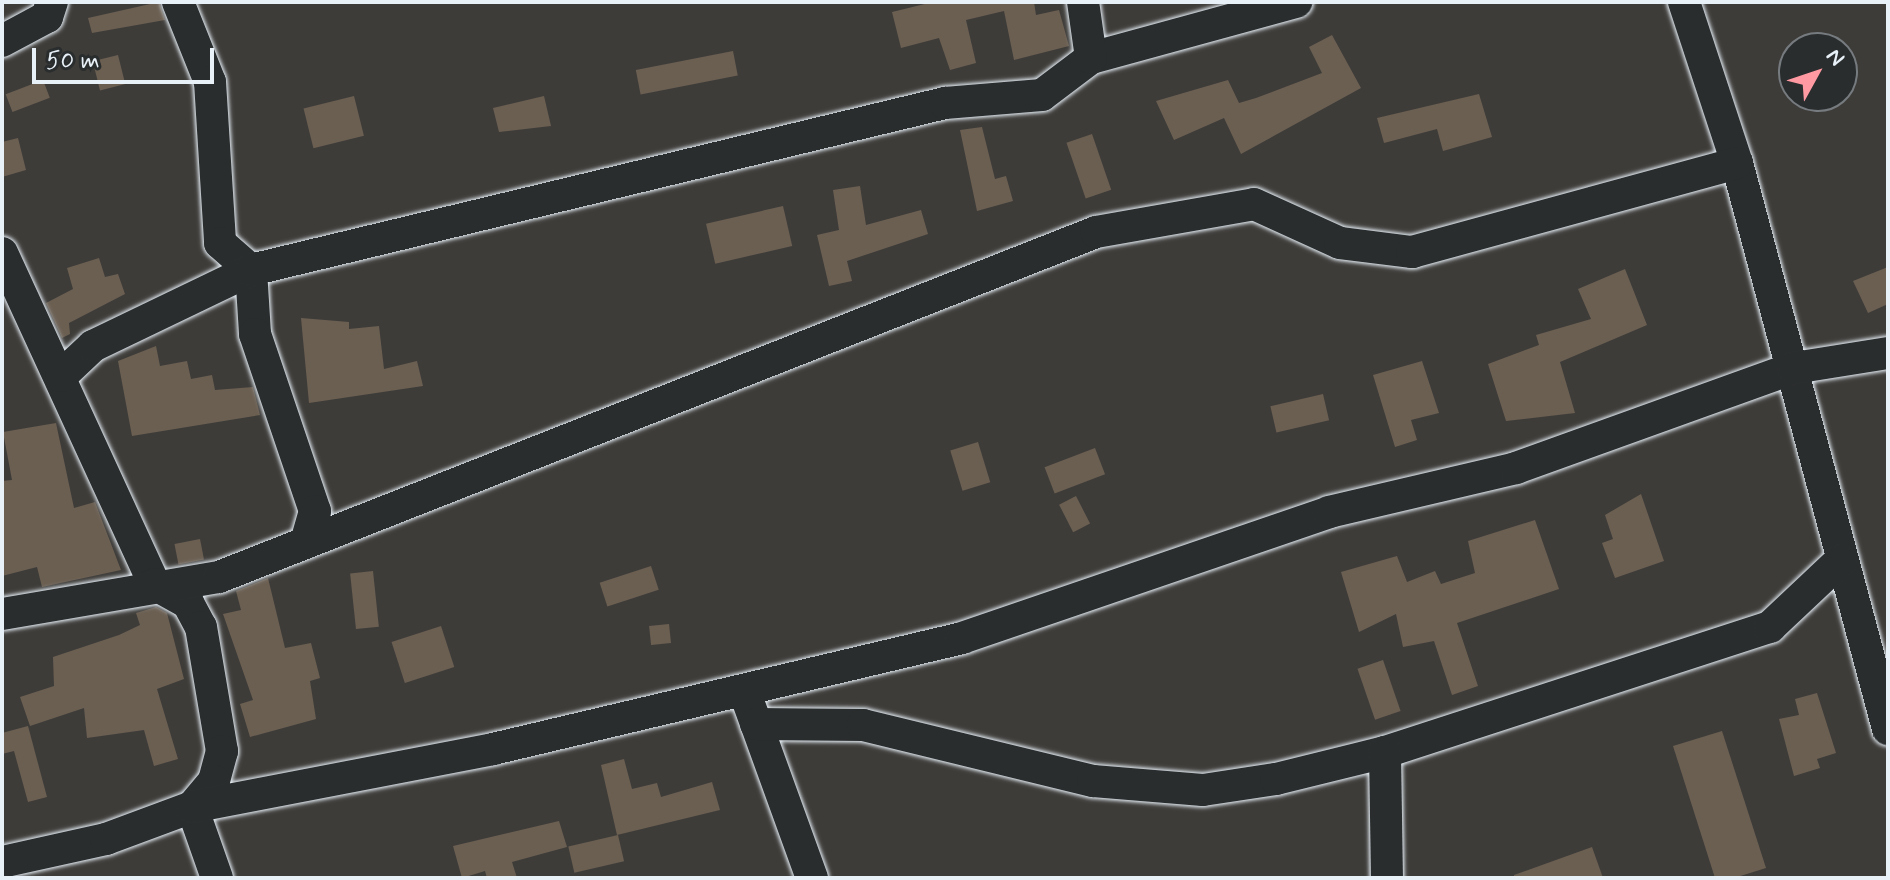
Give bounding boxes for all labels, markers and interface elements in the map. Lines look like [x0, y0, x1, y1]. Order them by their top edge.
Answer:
scale bar [36, 32, 218, 82]
north arrow [1778, 32, 1858, 112]
text: N [1819, 43, 1850, 72]
text: 50 m [46, 46, 100, 77]

